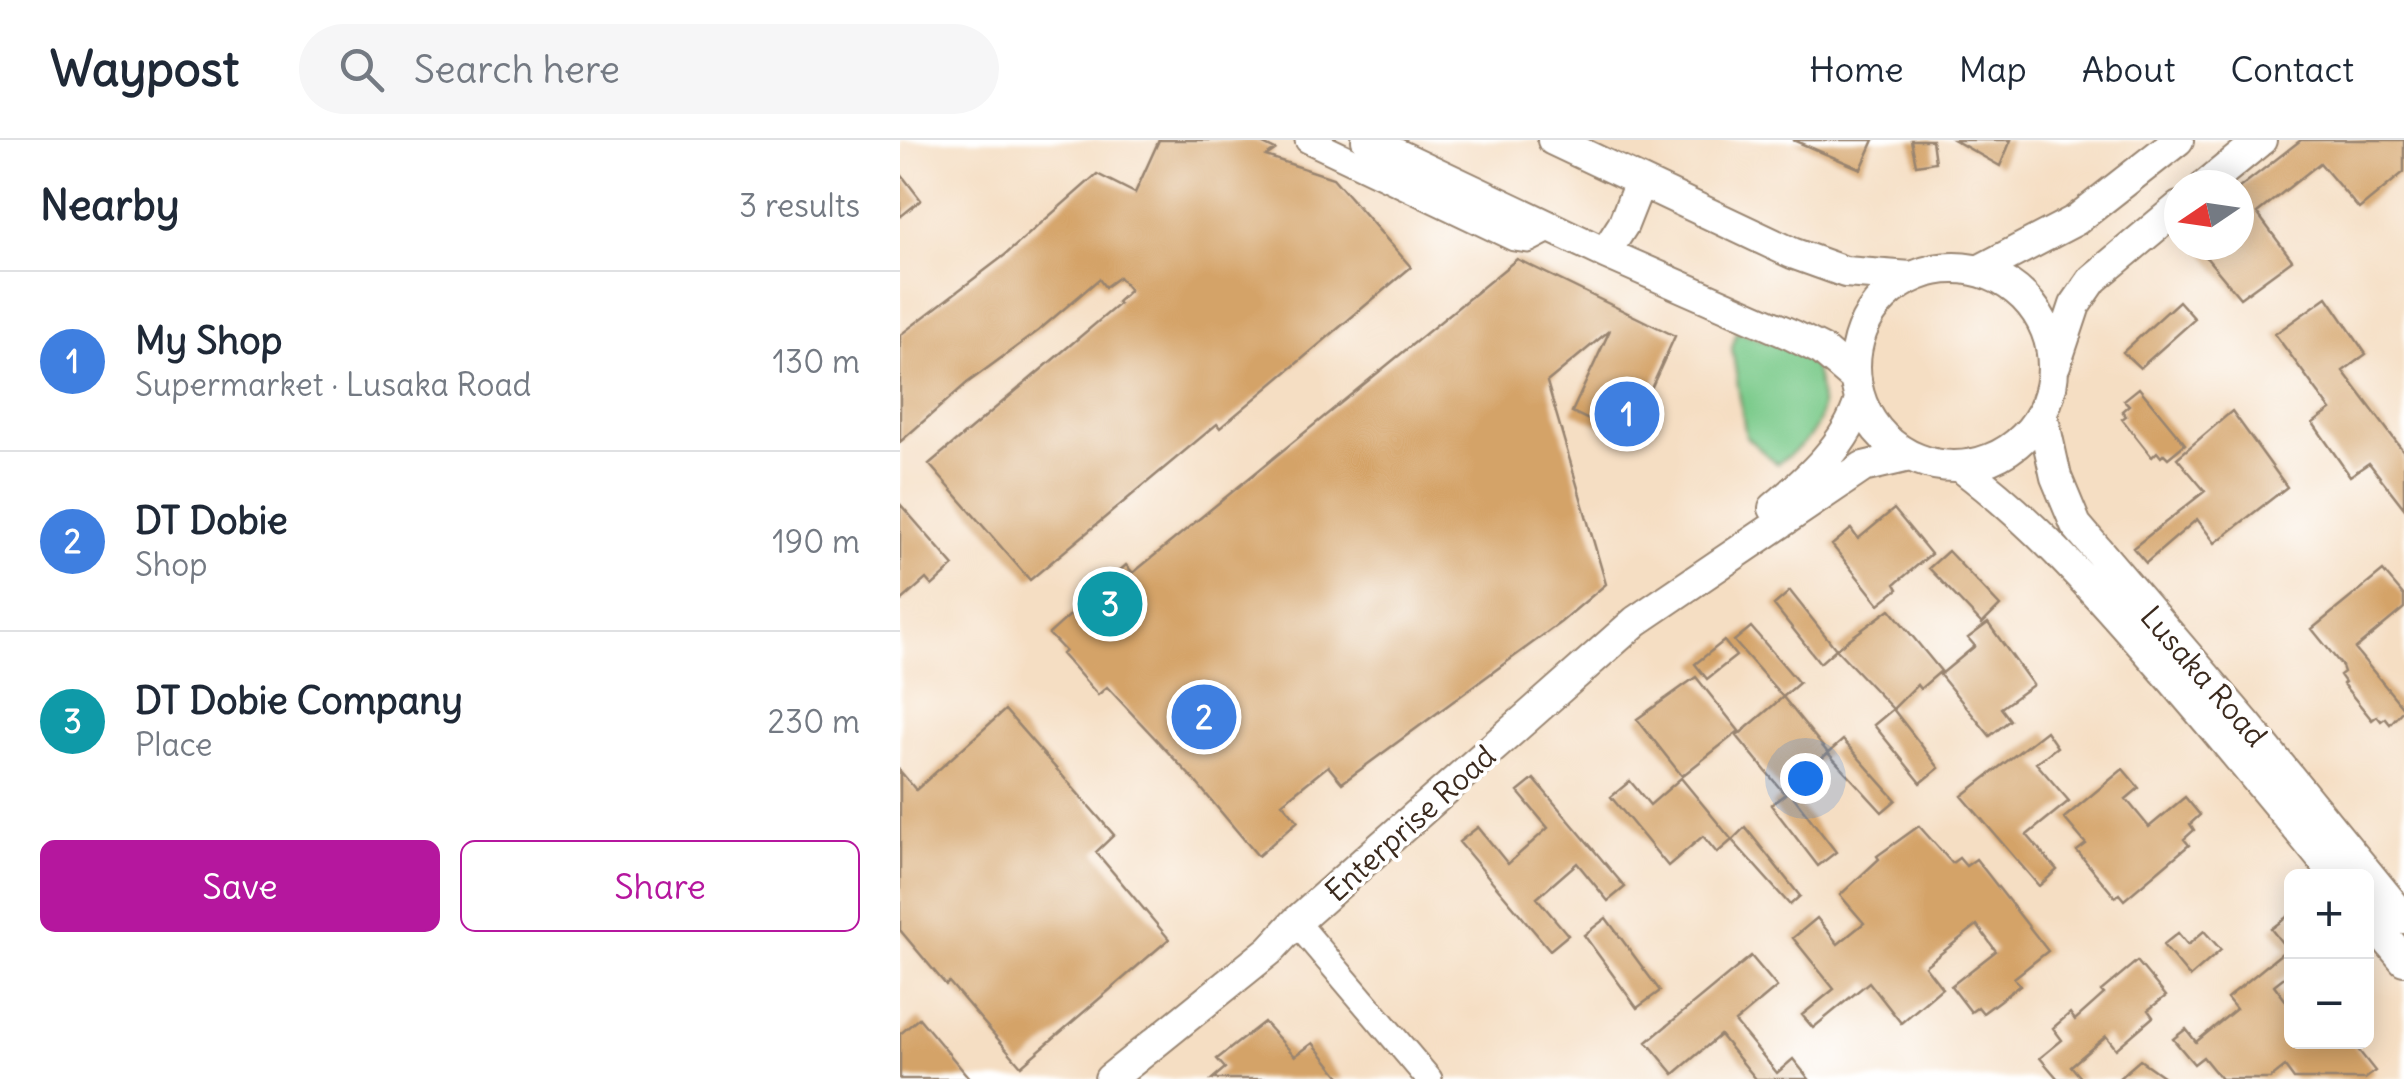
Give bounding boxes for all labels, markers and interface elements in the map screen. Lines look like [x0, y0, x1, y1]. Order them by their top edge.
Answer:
search box [299, 24, 999, 114]
text: Waypost [50, 39, 239, 99]
icon: search [334, 42, 389, 97]
text: Search here [414, 46, 620, 93]
text: Home [1809, 47, 1904, 91]
text: Map [1959, 47, 2027, 91]
text: About [2082, 47, 2175, 91]
text: Contact [2230, 47, 2354, 91]
north arrow [2164, 170, 2254, 260]
text: Nearby [40, 179, 179, 231]
text: 3 results [739, 185, 860, 226]
text: My Shop [135, 317, 282, 364]
text: 1 [66, 341, 79, 382]
text: 130 m [772, 341, 860, 382]
text: Supermarket · Lusaka Road [135, 364, 531, 405]
pin: 1 [1594, 376, 1660, 452]
text: DT Dobie [135, 497, 288, 544]
text: 2 [64, 521, 81, 562]
text: 190 m [772, 521, 860, 562]
text: Shop [135, 544, 207, 585]
pin: 3 [1078, 566, 1142, 642]
street label: Lusaka Road [2133, 598, 2275, 754]
text: DT Dobie Company [135, 677, 463, 724]
pin: 2 [1172, 680, 1236, 754]
text: 3 [63, 701, 82, 742]
text: 230 m [768, 701, 860, 742]
text: Place [135, 724, 212, 765]
street label: Enterprise Road [1317, 737, 1503, 909]
your location [1780, 753, 1831, 804]
button: Save [40, 840, 440, 932]
button: Share [460, 840, 860, 932]
map controls [2284, 869, 2374, 1049]
button: + [2284, 869, 2374, 959]
button: − [2284, 959, 2374, 1049]

